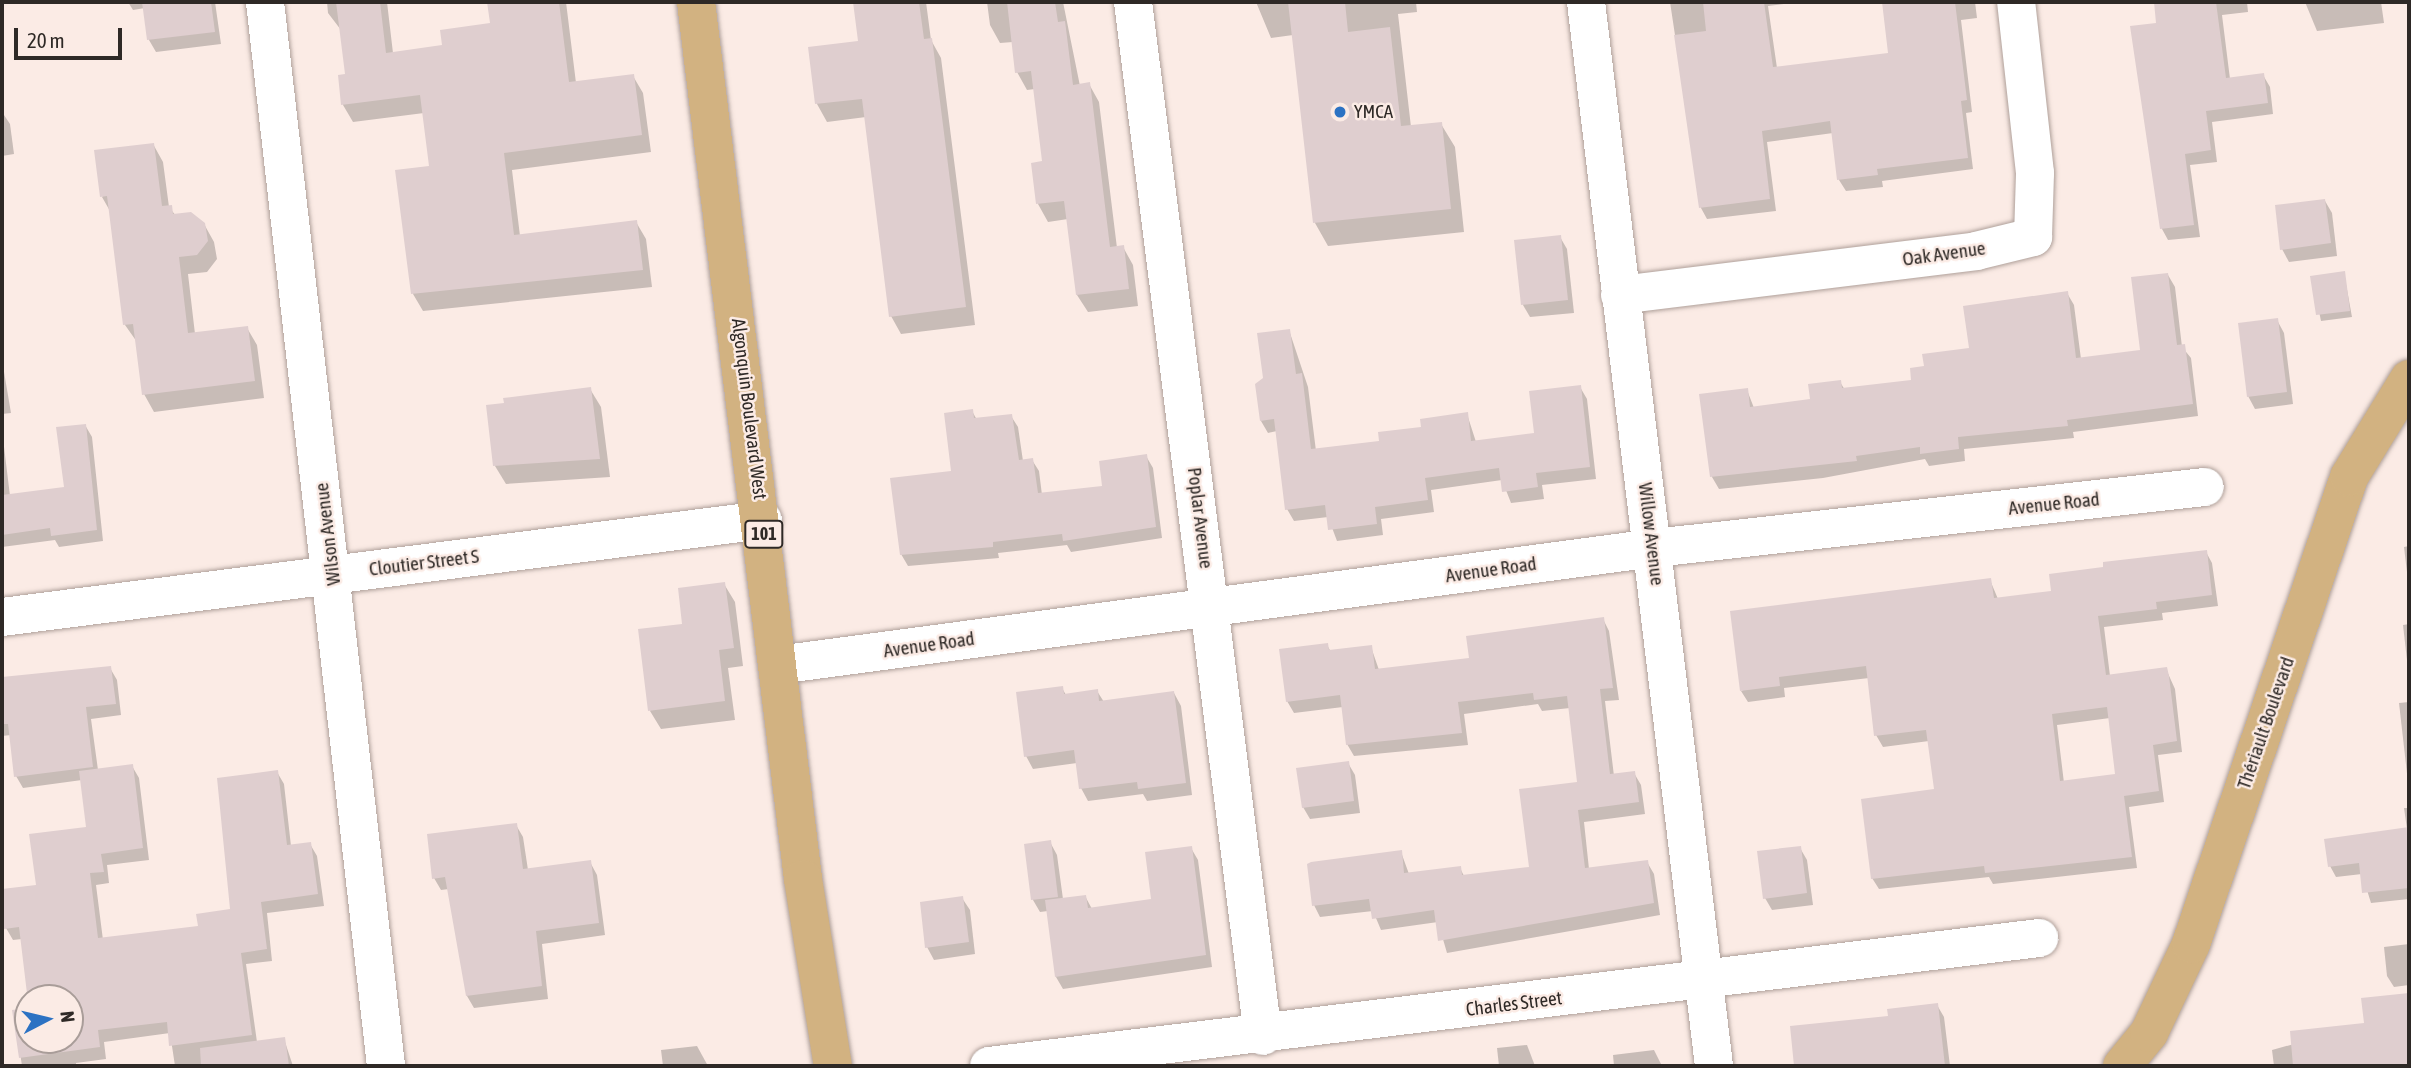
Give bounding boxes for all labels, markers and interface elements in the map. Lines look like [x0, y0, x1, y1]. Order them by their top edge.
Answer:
scale bar [18, 14, 126, 58]
text: 20 m [27, 28, 65, 52]
place label: YMCA [1354, 101, 1393, 123]
marker: YMCA [1332, 104, 1348, 120]
street label: Oak Avenue [1901, 237, 1987, 271]
street label: Algonquin Boulevard West [727, 317, 771, 501]
street label: Poplar Avenue [1182, 466, 1218, 570]
street label: Wilson Avenue [310, 481, 346, 587]
street label: Willow Avenue [1633, 481, 1669, 587]
street label: Avenue Road [2007, 488, 2101, 520]
road number: 101 [743, 520, 785, 548]
street label: Cloutier Street S [368, 545, 480, 581]
street label: Avenue Road [1444, 552, 1538, 588]
street label: Avenue Road [882, 627, 976, 663]
street label: Thériault Boulevard [2233, 654, 2299, 792]
north arrow [14, 984, 84, 1054]
street label: Charles Street [1465, 987, 1563, 1021]
text: N [56, 1010, 79, 1024]

